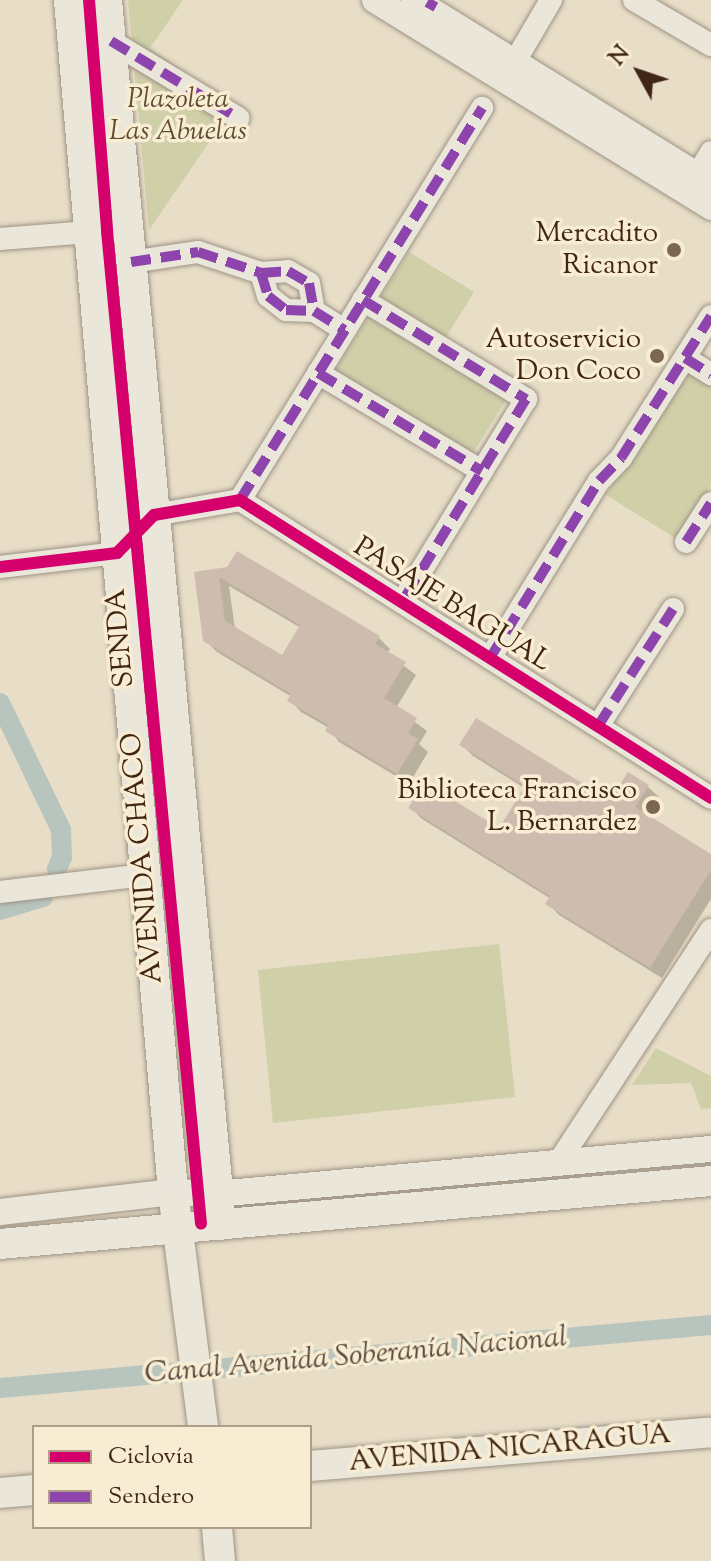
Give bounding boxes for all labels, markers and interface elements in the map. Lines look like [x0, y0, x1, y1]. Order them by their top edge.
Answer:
north arrow [599, 32, 679, 112]
text: N [603, 40, 639, 74]
park label: Plazoleta Las Abuelas [109, 83, 247, 149]
place label: Mercadito Ricanor [535, 217, 658, 283]
marker: Mercadito Ricanor [665, 241, 683, 259]
place label: Autoservicio Don Coco [485, 323, 641, 389]
marker: Autoservicio Don Coco [648, 347, 666, 365]
street label: PASAJE BAGUAL [347, 531, 557, 679]
street label: SENDA [100, 587, 142, 689]
street label: AVENIDA CHACO [115, 731, 171, 985]
place label: Biblioteca Francisco L. Bernardez [397, 774, 637, 840]
marker: Biblioteca Francisco L. Bernardez [644, 798, 662, 816]
water label: Canal Avenida Soberanía Nacional [143, 1321, 569, 1393]
street label: AVENIDA NICARAGUA [348, 1418, 672, 1480]
legend [32, 1425, 312, 1529]
text: Ciclovía [108, 1440, 194, 1474]
text: Sendero [108, 1480, 194, 1514]

